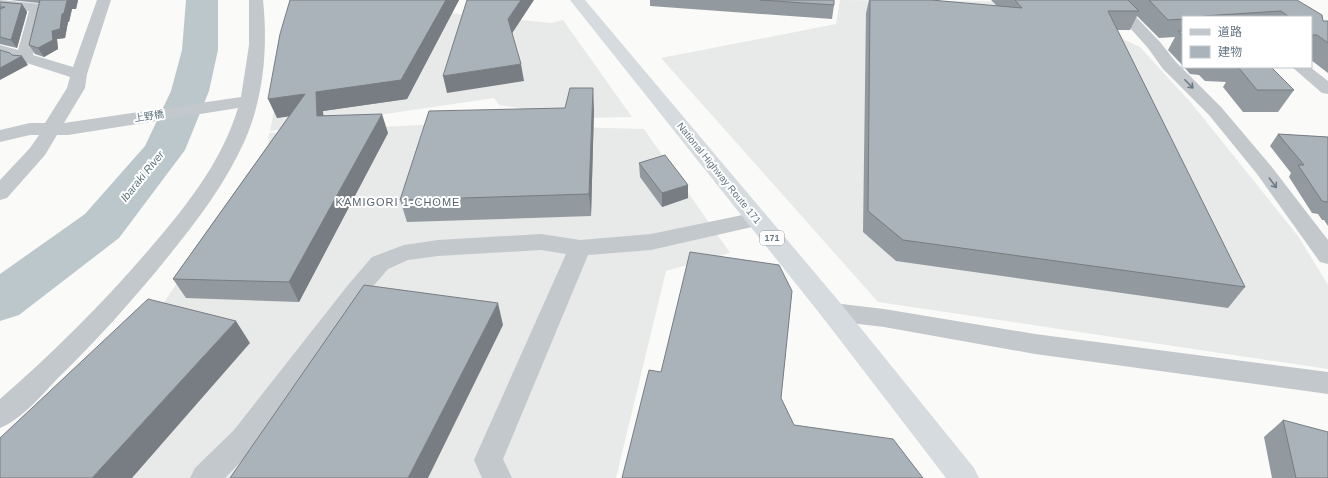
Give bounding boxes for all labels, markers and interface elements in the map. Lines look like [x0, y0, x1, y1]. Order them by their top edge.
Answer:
legend [1182, 16, 1312, 68]
text: 道路 [1218, 25, 1242, 39]
text: 建物 [1218, 45, 1242, 59]
one-way arrow [1184, 79, 1194, 89]
street label: 上野橋 [133, 108, 165, 124]
street label: National Highway Route 171 [675, 120, 763, 226]
water label: Ibaraki River [118, 147, 167, 204]
one-way arrow [1269, 177, 1278, 188]
district label: KAMIGORI 1-CHOME [336, 196, 460, 208]
road number: 171 [760, 231, 784, 245]

